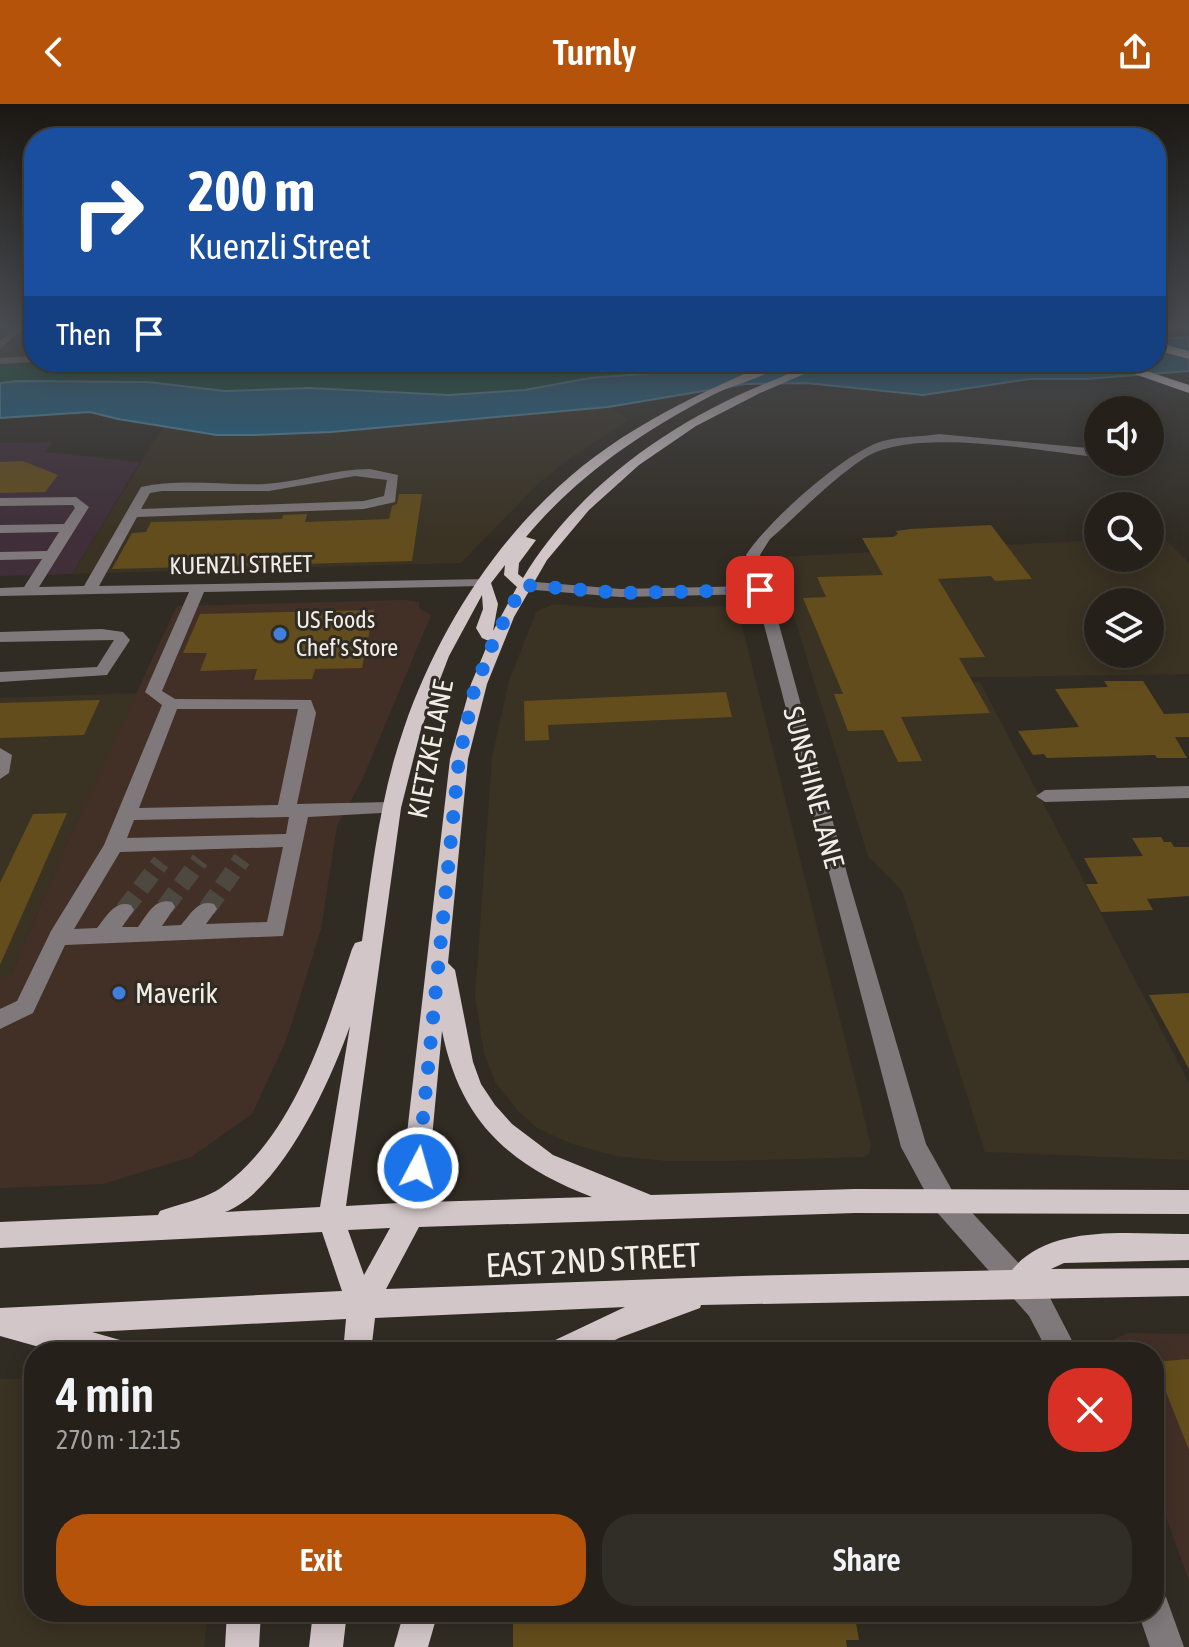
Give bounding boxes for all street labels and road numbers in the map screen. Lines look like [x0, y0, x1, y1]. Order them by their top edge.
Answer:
street label: KUENZLI STREET [169, 550, 313, 579]
street label: KIETZKE LANE [401, 677, 459, 821]
street label: SUNSHINE LANE [777, 703, 851, 871]
street label: EAST 2ND STREET [485, 1234, 701, 1285]

